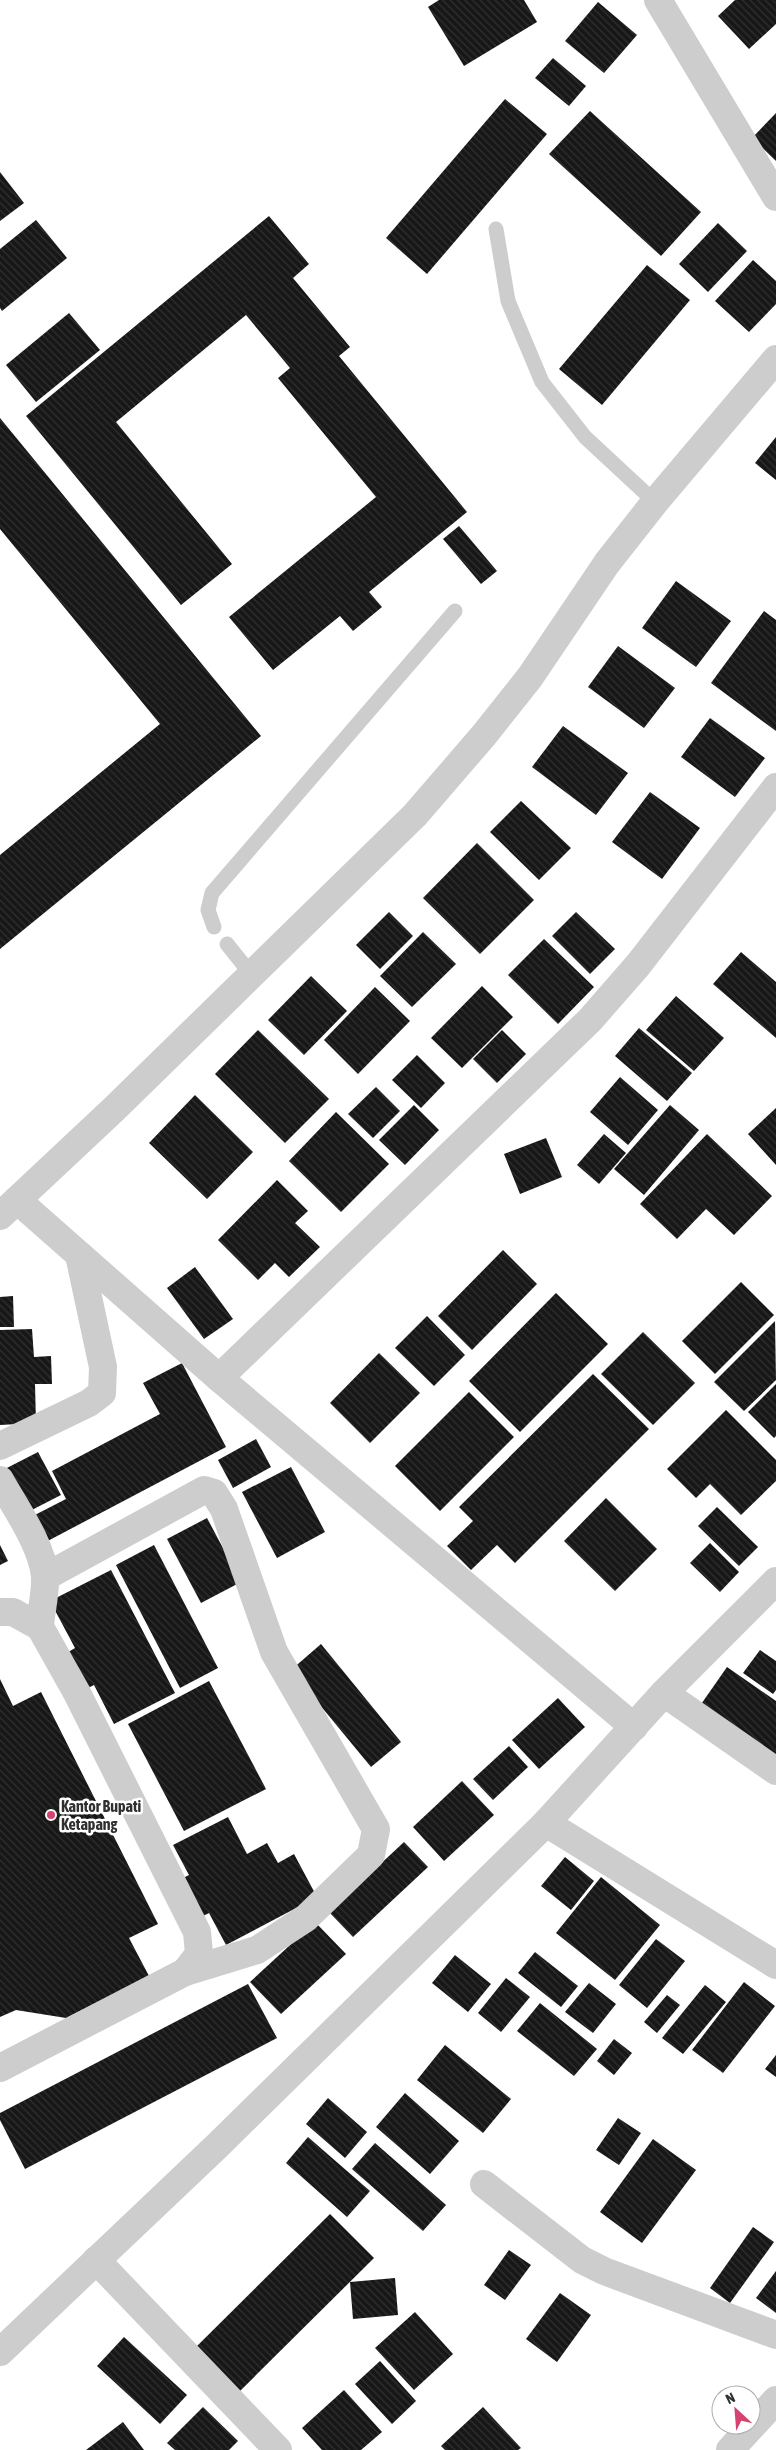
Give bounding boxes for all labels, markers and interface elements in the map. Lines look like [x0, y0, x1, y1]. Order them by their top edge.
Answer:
place label: Kantor Bupati Ketapang [61, 1797, 142, 1833]
marker: Kantor Bupati Ketapang [45, 1809, 57, 1821]
north arrow [711, 2385, 761, 2435]
text: N [723, 2389, 738, 2407]

